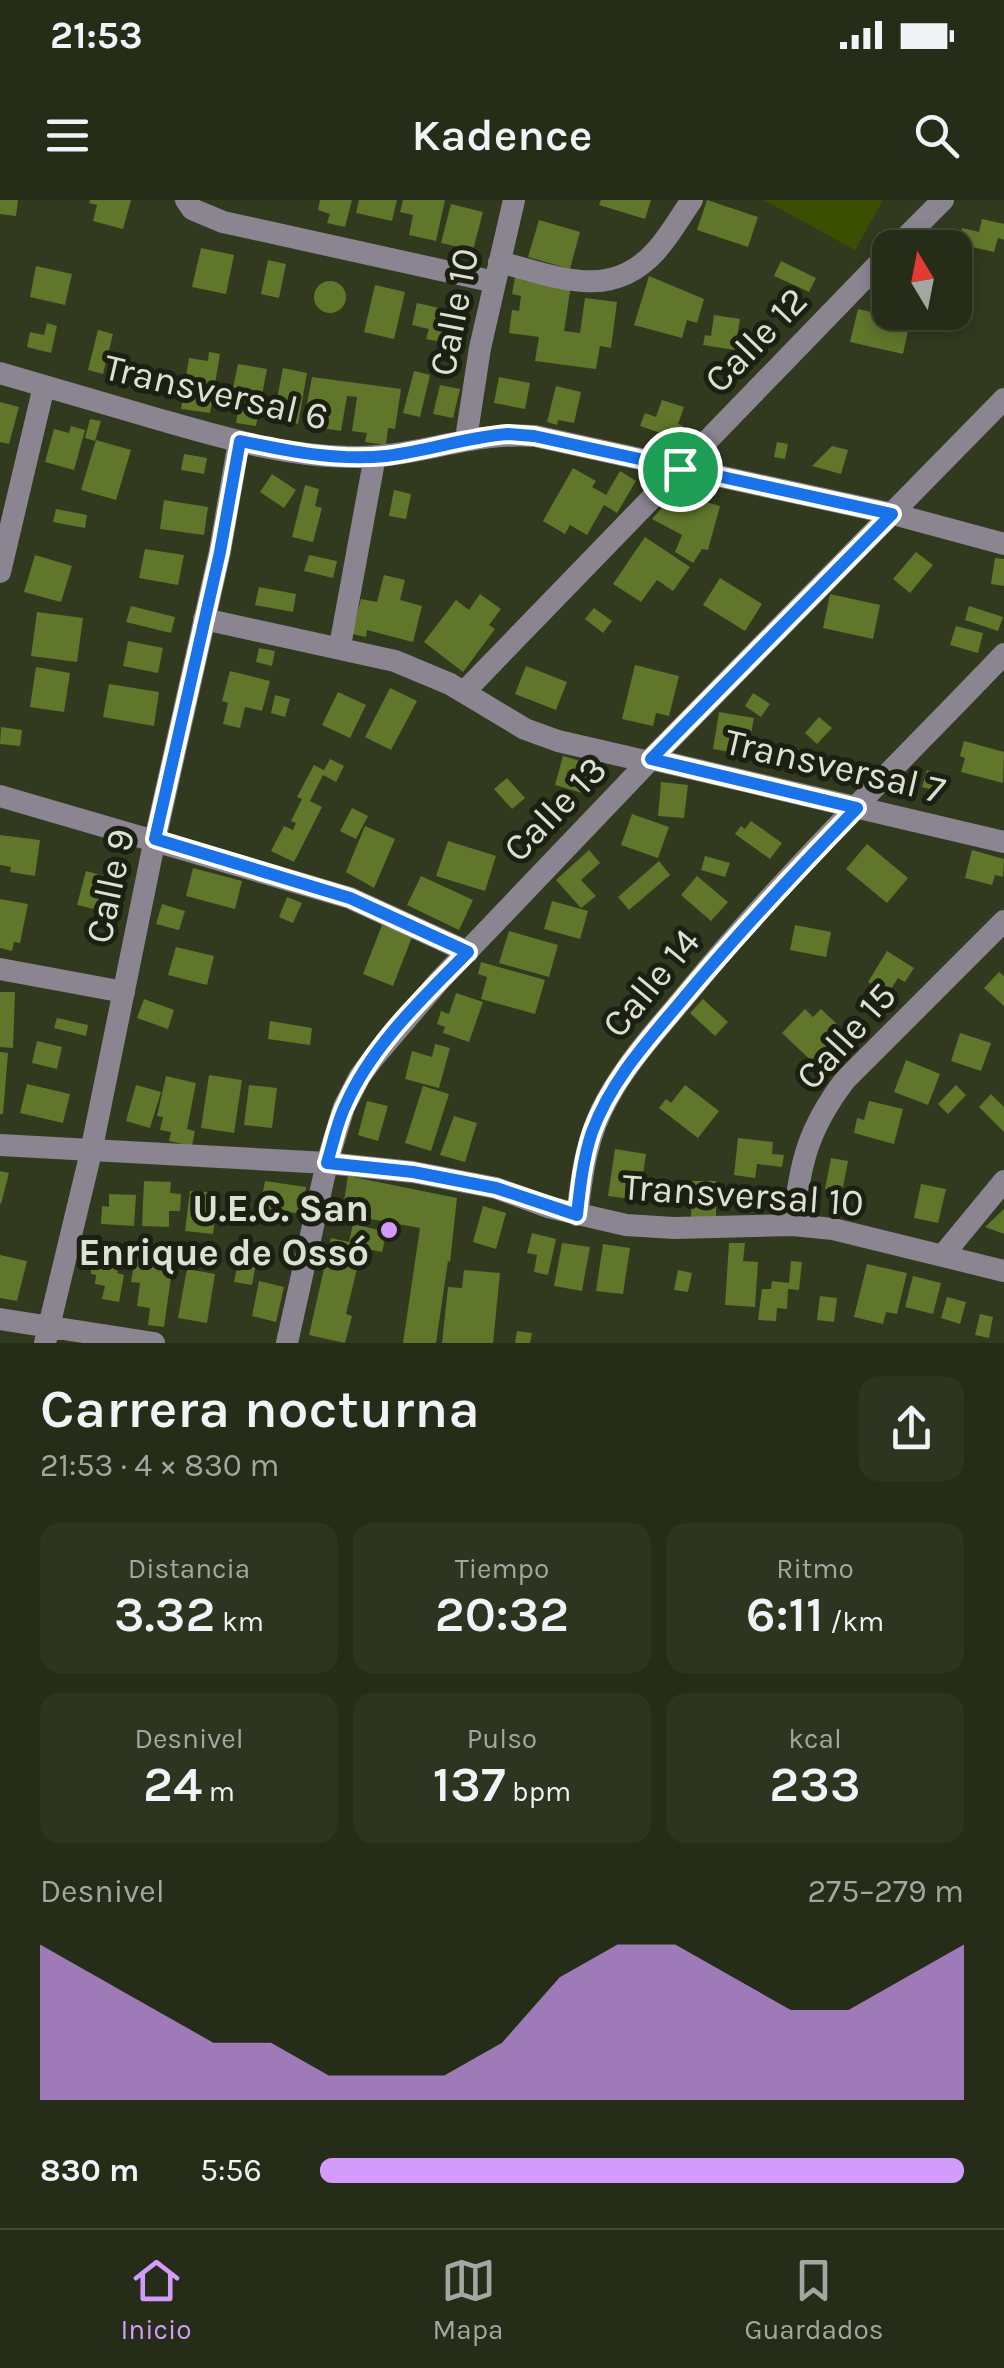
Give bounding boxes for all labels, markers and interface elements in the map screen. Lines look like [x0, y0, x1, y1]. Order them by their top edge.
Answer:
text: 21:53 [50, 13, 143, 58]
icon: menu [40, 108, 95, 163]
icon: search [909, 108, 964, 163]
text: Kadence [412, 109, 592, 161]
north arrow [872, 230, 972, 330]
map controls [872, 230, 972, 330]
street label: Calle 10 [420, 244, 488, 380]
street label: Calle 12 [695, 278, 817, 402]
street label: Transversal 6 [100, 344, 332, 440]
pin [638, 427, 723, 512]
icon: arrive [653, 442, 708, 497]
street label: Transversal 7 [721, 719, 950, 813]
street label: Calle 13 [494, 747, 616, 871]
street label: Calle 9 [76, 825, 144, 947]
street label: Calle 14 [593, 920, 709, 1046]
street label: Calle 15 [786, 973, 906, 1099]
street label: Transversal 10 [621, 1164, 865, 1226]
place label: U.E.C. San Enrique de Ossó [78, 1186, 369, 1275]
marker: U.E.C. San Enrique de Ossó [378, 1219, 400, 1241]
button: share [859, 1376, 964, 1481]
text: Carrera nocturna [40, 1377, 480, 1441]
text: 21:53 · 4 × 830 m [40, 1447, 279, 1484]
text: Distancia [128, 1552, 250, 1585]
text: Tiempo [455, 1552, 549, 1585]
text: Ritmo [776, 1552, 854, 1585]
text: 3.32 [114, 1585, 215, 1644]
text: 20:32 [435, 1585, 569, 1644]
text: 6:11 [746, 1585, 824, 1644]
text: km [215, 1605, 264, 1638]
text: /km [824, 1605, 884, 1638]
text: Desnivel [134, 1722, 244, 1755]
text: Pulso [467, 1722, 537, 1755]
text: kcal [788, 1722, 842, 1755]
text: 24 [143, 1755, 202, 1814]
text: 137 [433, 1755, 505, 1814]
text: 233 [769, 1755, 861, 1814]
text: m [202, 1775, 235, 1808]
text: bpm [505, 1775, 571, 1808]
text: Desnivel [40, 1873, 165, 1910]
text: 275–279 m [808, 1873, 964, 1910]
text: 830 m [40, 2152, 139, 2189]
text: 5:56 [200, 2152, 262, 2189]
tab: Inicio [120, 2253, 192, 2346]
tab: Mapa [433, 2253, 503, 2346]
tab: Guardados [744, 2253, 884, 2346]

